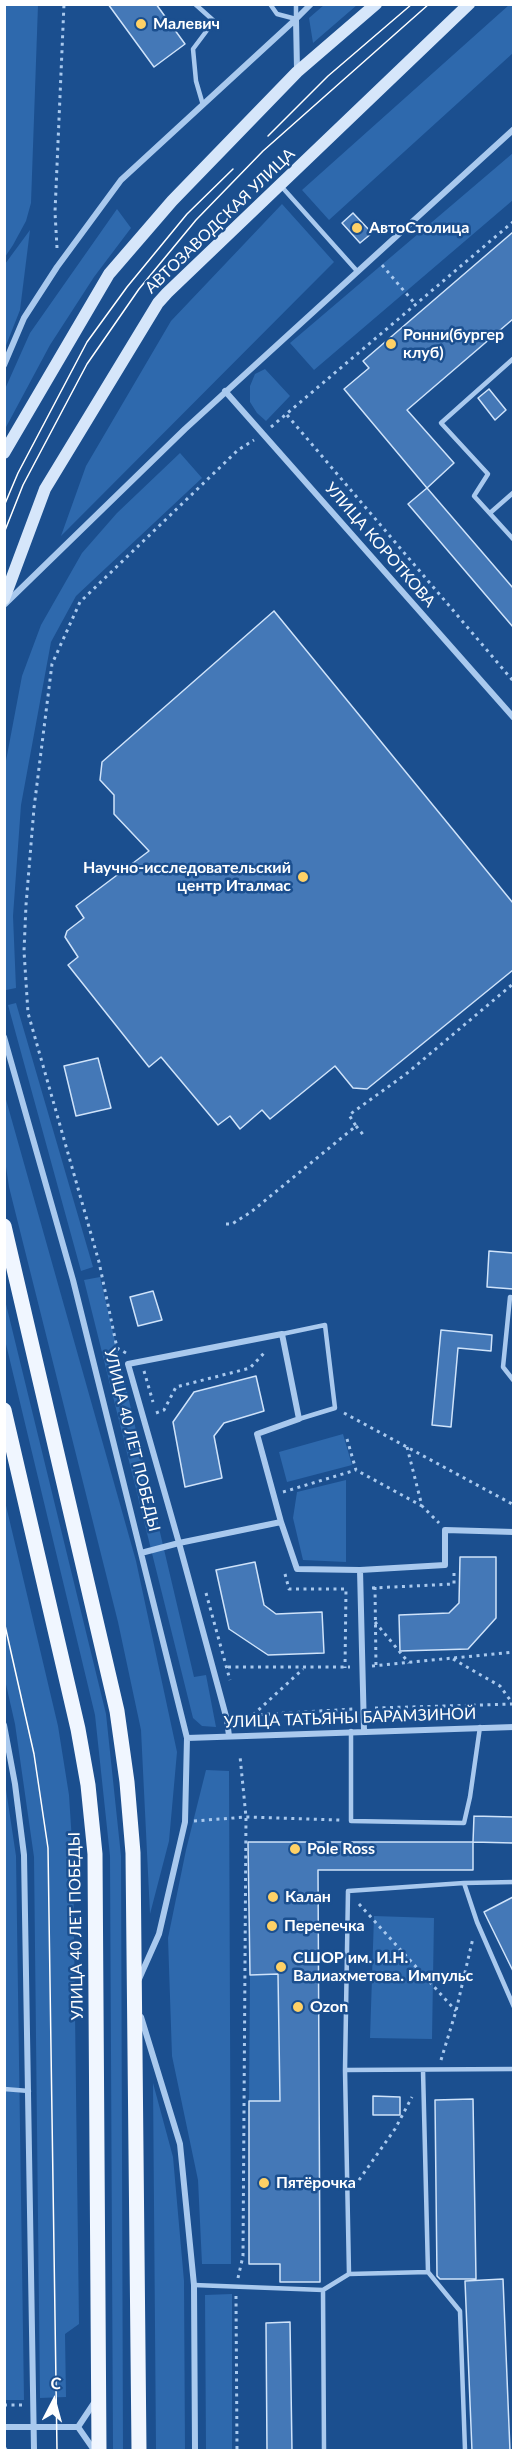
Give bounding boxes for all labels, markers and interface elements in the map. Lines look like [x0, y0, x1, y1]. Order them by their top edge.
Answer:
place label: Малевич [153, 14, 220, 34]
marker: Малевич [134, 17, 148, 31]
street label: АВТОЗАВОДСКАЯ УЛИЦА [141, 144, 299, 298]
place label: АвтоСтолица [369, 218, 469, 238]
marker: АвтоСтолица [350, 221, 364, 235]
place label: Ронни(бургер клуб) [403, 325, 504, 363]
marker: Ронни(бургер клуб) [384, 337, 398, 351]
street label: УЛИЦА КОРОТКОВА [321, 479, 439, 611]
place label: Научно-исследовательский центр Италмас [83, 858, 291, 896]
marker: Научно-исследовательский центр Италмас [296, 870, 310, 884]
street label: УЛИЦА 40 ЛЕТ ПОБЕДЫ [100, 1346, 164, 1534]
street label: УЛИЦА ТАТЬЯНЫ БАРАМЗИНОЙ [223, 1704, 477, 1732]
street label: УЛИЦА 40 ЛЕТ ПОБЕДЫ [65, 1832, 87, 2020]
place label: Pole Ross [307, 1839, 375, 1859]
marker: Pole Ross [288, 1842, 302, 1856]
place label: Калан [285, 1887, 331, 1907]
marker: Калан [266, 1890, 280, 1904]
place label: Перепечка [284, 1916, 365, 1936]
marker: Перепечка [265, 1919, 279, 1933]
place label: СШОР им. И.Н. Валиахметова. Импульс [293, 1948, 473, 1986]
marker: СШОР им. И.Н. Валиахметова. Импульс [274, 1960, 288, 1974]
place label: Ozon [310, 1997, 348, 2017]
marker: Ozon [291, 2000, 305, 2014]
place label: Пятёрочка [276, 2173, 356, 2193]
marker: Пятёрочка [257, 2176, 271, 2190]
north arrow [24, 2371, 84, 2431]
text: С [50, 2373, 62, 2393]

